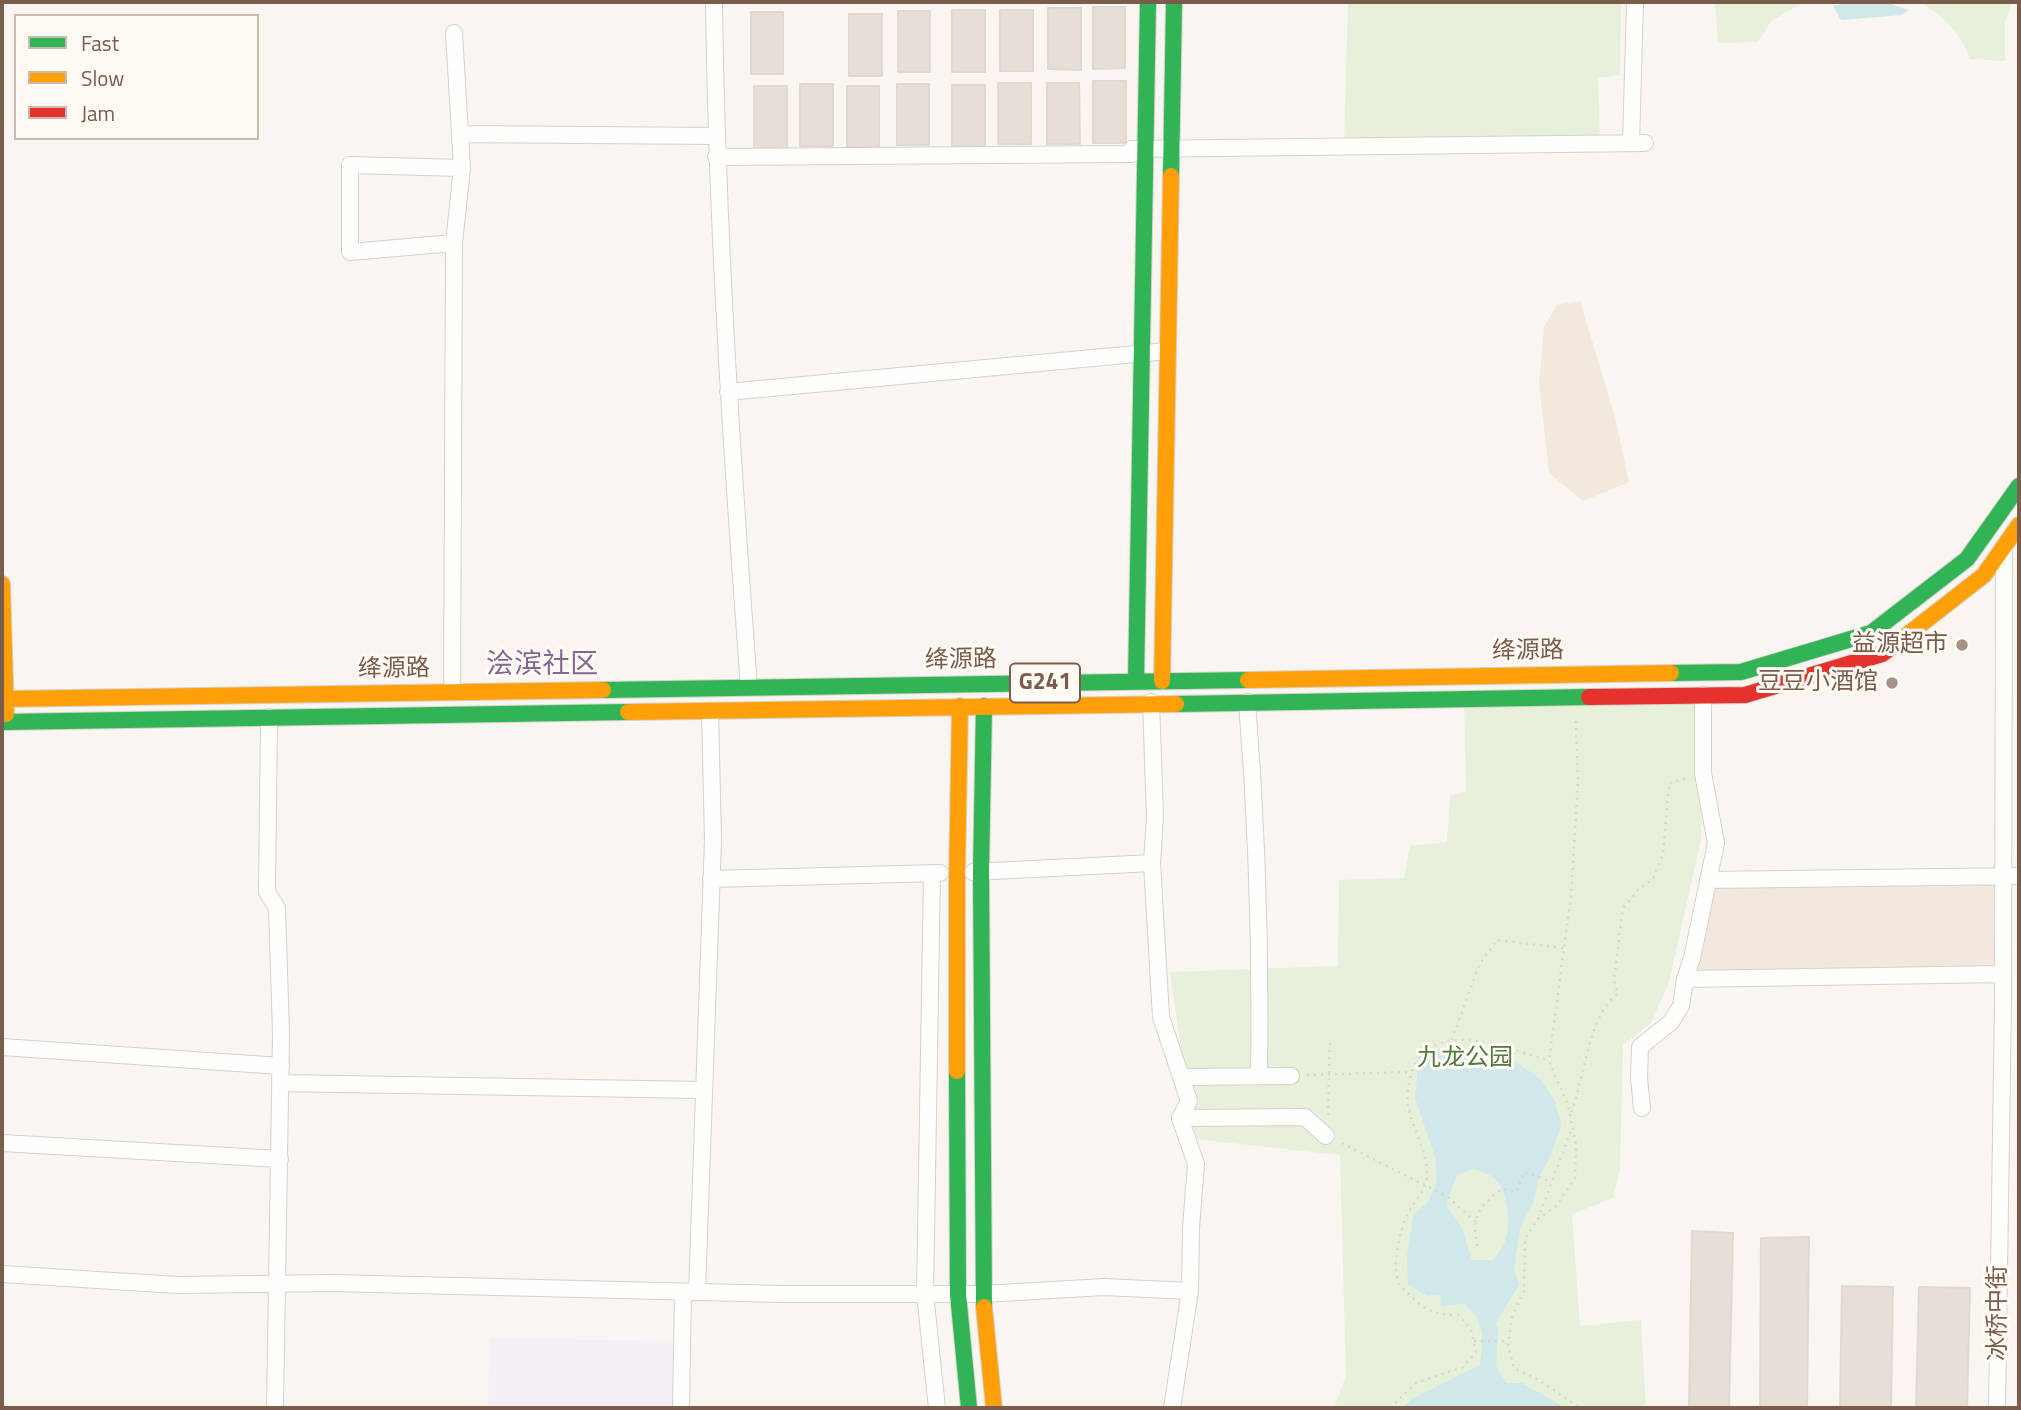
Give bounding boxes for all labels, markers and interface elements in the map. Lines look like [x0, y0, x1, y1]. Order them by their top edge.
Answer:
legend [14, 14, 259, 140]
text: Fast [81, 27, 119, 59]
text: Slow [81, 62, 124, 94]
text: Jam [81, 97, 115, 129]
place label: 益源超市 [1852, 631, 1948, 659]
street label: 绛源路 [1492, 637, 1564, 667]
marker: 益源超市 [1954, 637, 1970, 653]
street label: 绛源路 [925, 646, 997, 676]
district label: 浍滨社区 [486, 649, 598, 683]
street label: 绛源路 [358, 655, 430, 685]
road number: G241 [1010, 664, 1080, 702]
place label: 豆豆小酒馆 [1758, 669, 1878, 697]
marker: 豆豆小酒馆 [1884, 675, 1900, 691]
park label: 九龙公园 [1417, 1045, 1513, 1073]
street label: 冰桥中街 [1985, 1265, 2013, 1361]

